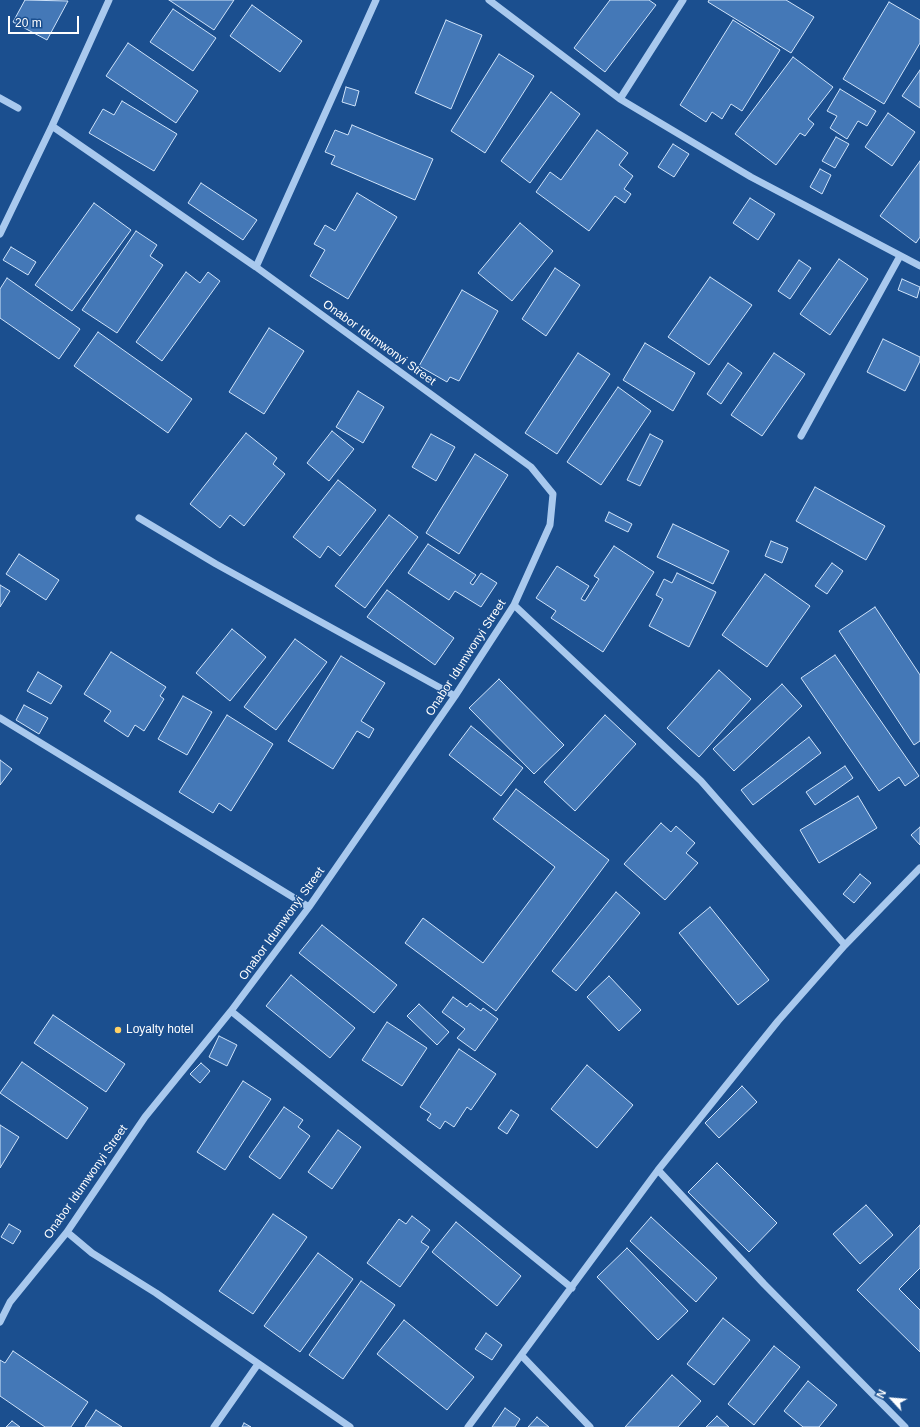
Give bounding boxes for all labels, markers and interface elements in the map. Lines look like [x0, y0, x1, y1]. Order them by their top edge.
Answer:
scale bar [10, 8, 81, 34]
text: 20 m [15, 16, 42, 30]
street label: Onabor Idumwonyi Street [320, 297, 438, 389]
street label: Onabor Idumwonyi Street [423, 597, 509, 719]
street label: Onabor Idumwonyi Street [236, 865, 328, 983]
place label: Loyalty hotel [126, 1023, 193, 1037]
marker: Loyalty hotel [113, 1025, 123, 1035]
street label: Onabor Idumwonyi Street [41, 1122, 131, 1242]
north arrow [872, 1379, 912, 1419]
text: N [874, 1388, 888, 1400]

